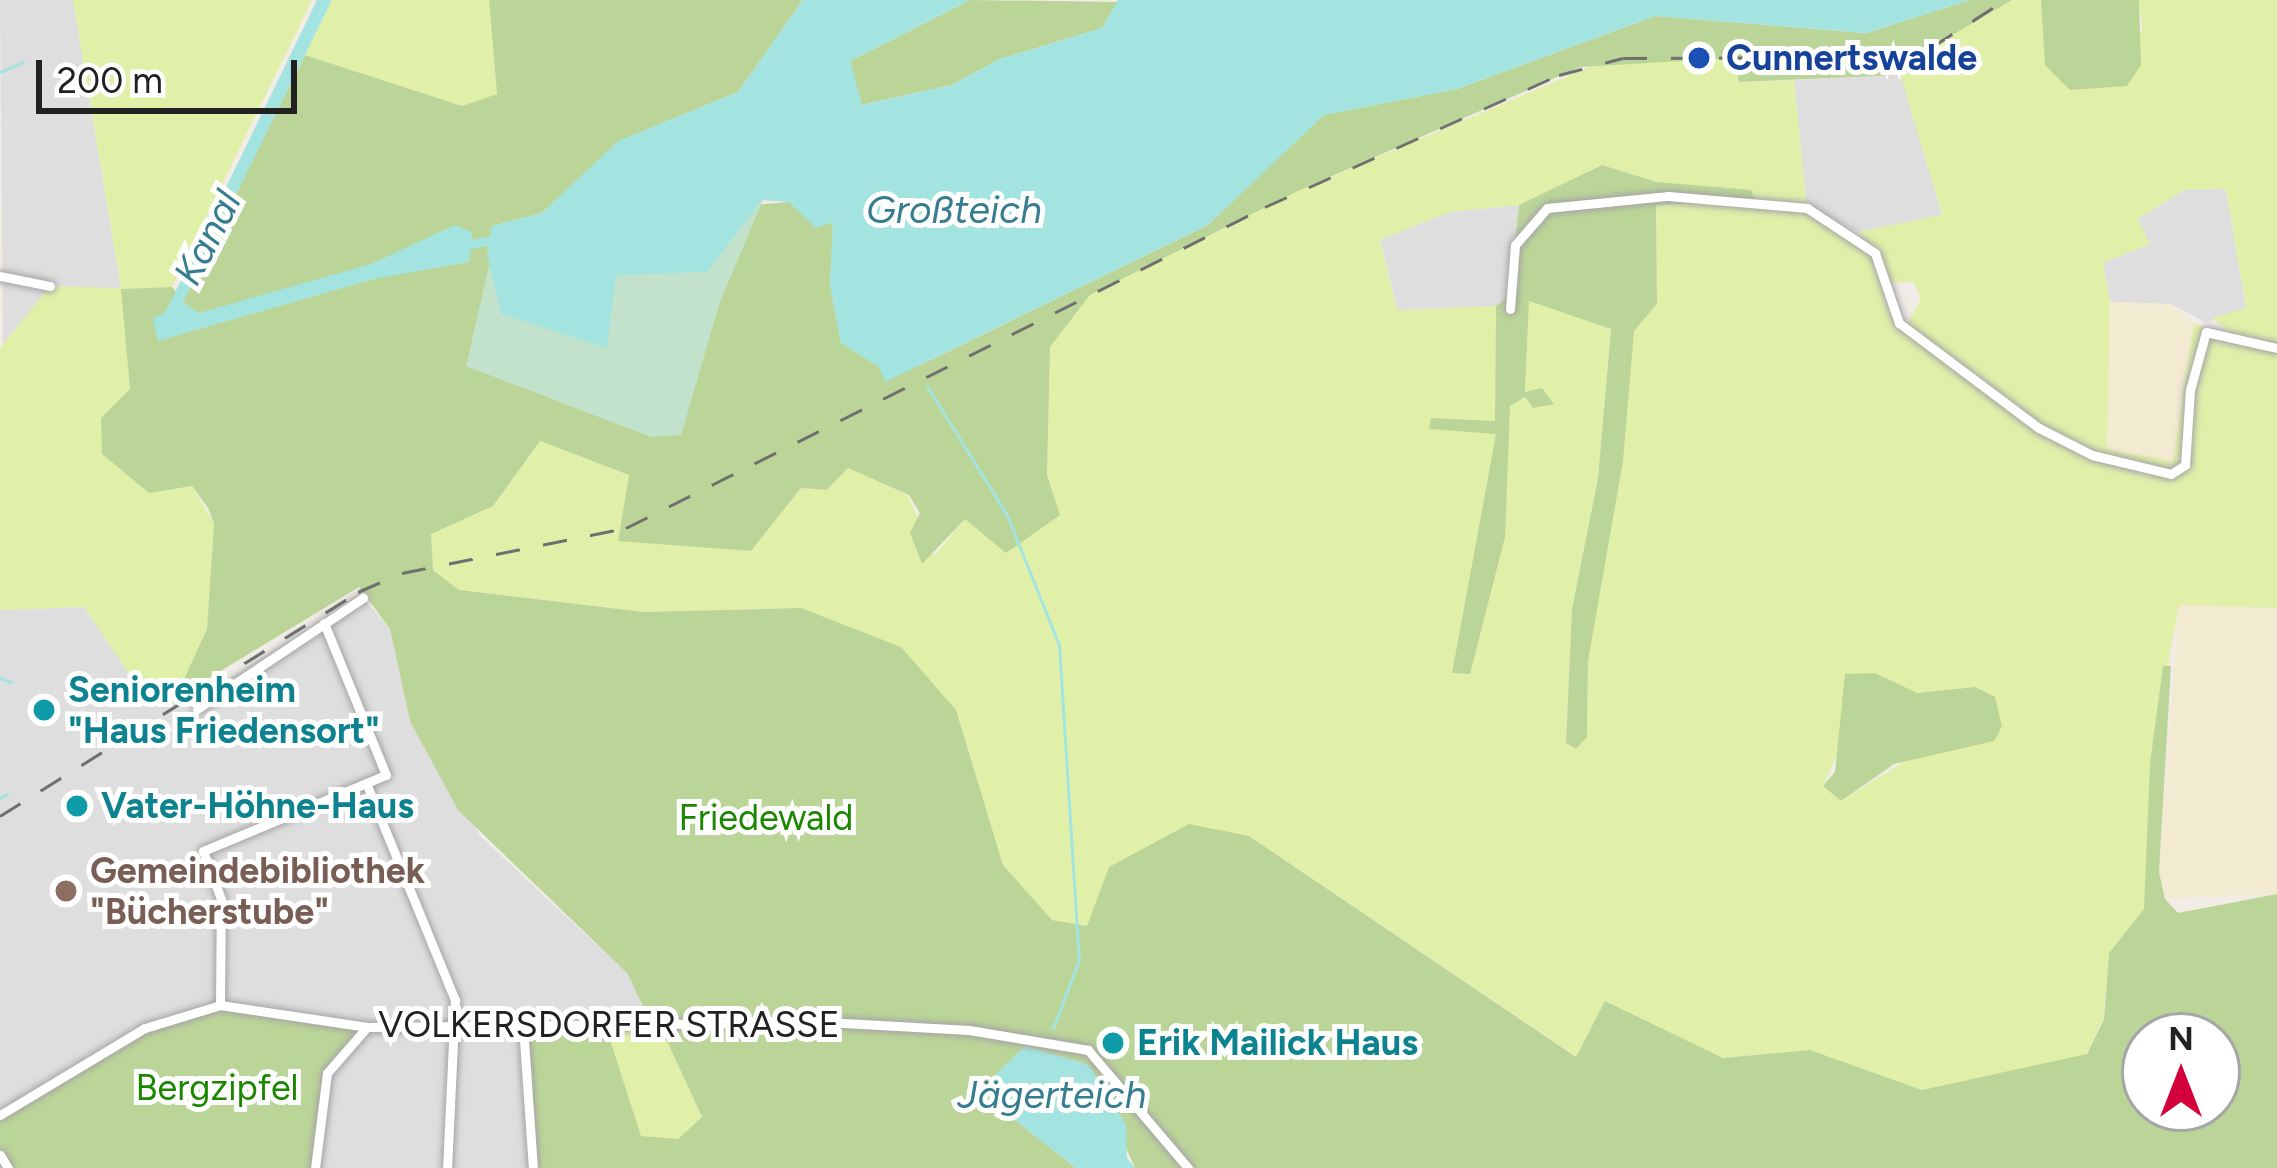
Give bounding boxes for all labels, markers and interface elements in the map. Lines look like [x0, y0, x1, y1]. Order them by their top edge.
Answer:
scale bar [42, 36, 303, 110]
place label: Cunnertswalde [1726, 36, 1977, 80]
marker: Cunnertswalde [1683, 42, 1715, 74]
text: 200 m [57, 59, 163, 102]
water label: Kanal [165, 183, 251, 293]
water label: Großteich [866, 187, 1042, 233]
place label: Seniorenheim "Haus Friedensort" [68, 667, 380, 752]
marker: Seniorenheim "Haus Friedensort" [31, 697, 57, 723]
place label: Vater-Höhne-Haus [101, 784, 414, 828]
marker: Vater-Höhne-Haus [64, 793, 90, 819]
park label: Friedewald [679, 796, 853, 840]
place label: Gemeindebibliothek "Bücherstube" [90, 848, 425, 933]
marker: Gemeindebibliothek "Bücherstube" [53, 878, 79, 904]
street label: VOLKERSDORFER STRASSE [378, 1003, 840, 1047]
north arrow [2121, 1012, 2241, 1132]
text: N [2168, 1019, 2194, 1058]
place label: Erik Mailick Haus [1137, 1021, 1418, 1065]
marker: Erik Mailick Haus [1100, 1030, 1126, 1056]
park label: Bergzipfel [136, 1066, 298, 1110]
water label: Jägerteich [958, 1072, 1146, 1118]

